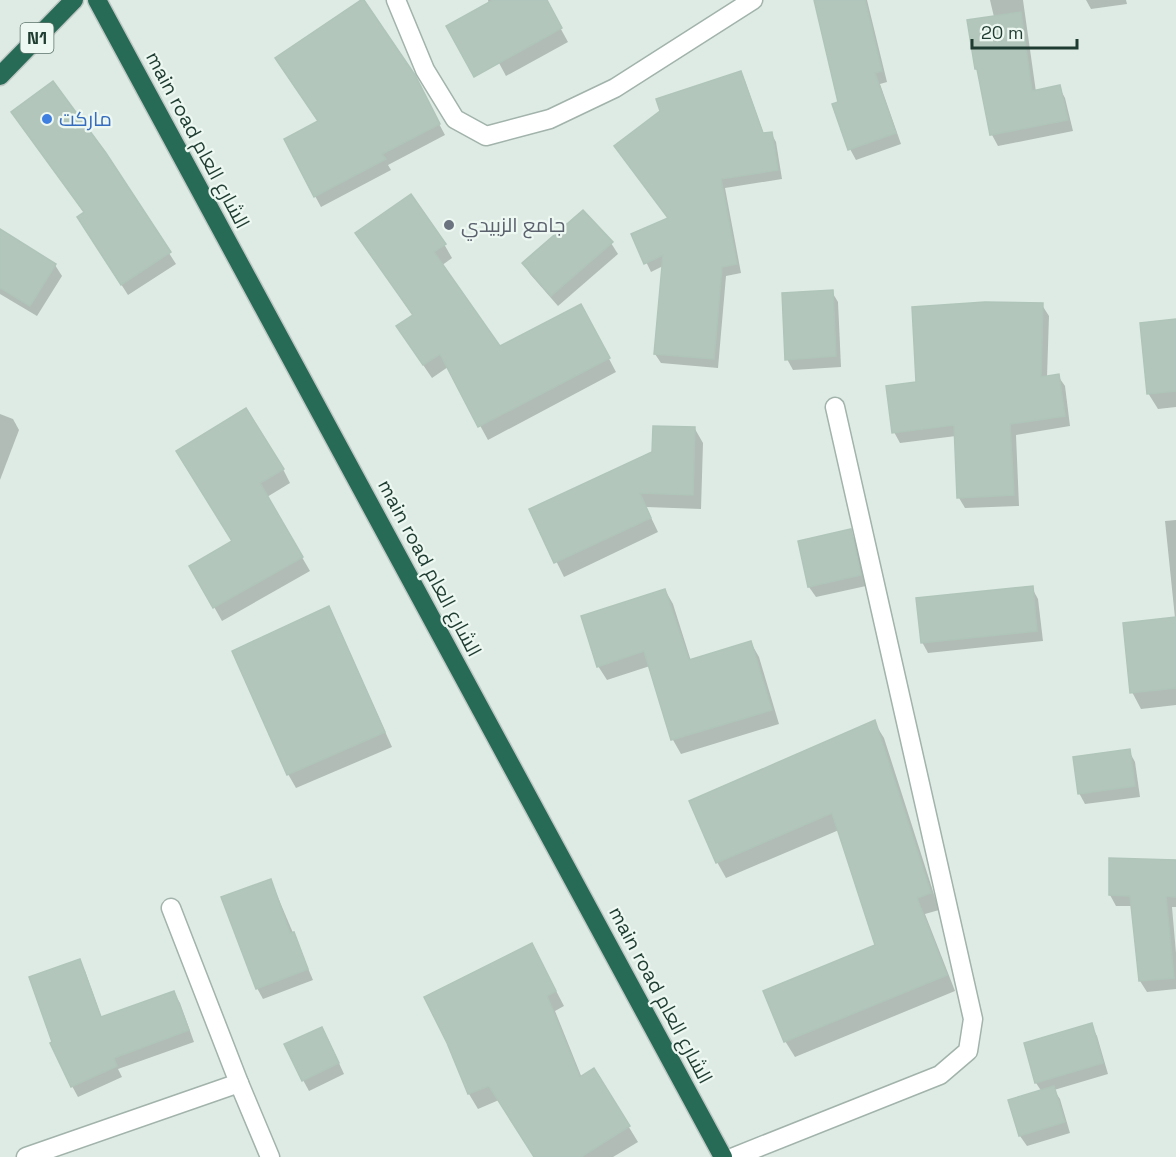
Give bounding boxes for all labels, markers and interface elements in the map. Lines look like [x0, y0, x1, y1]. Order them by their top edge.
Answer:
scale bar [972, 12, 1077, 50]
text: 20 m [981, 21, 1024, 44]
road number: N1 [20, 23, 54, 53]
street label: main road الشارع العام [139, 47, 256, 234]
place label: ماركت [59, 106, 112, 132]
marker: ماركت [40, 112, 54, 126]
place label: جامع الزبيدي [461, 212, 565, 241]
marker: جامع الزبيدي [442, 218, 456, 232]
street label: main road الشارع العام [371, 475, 488, 662]
street label: main road الشارع العام [602, 902, 719, 1089]

